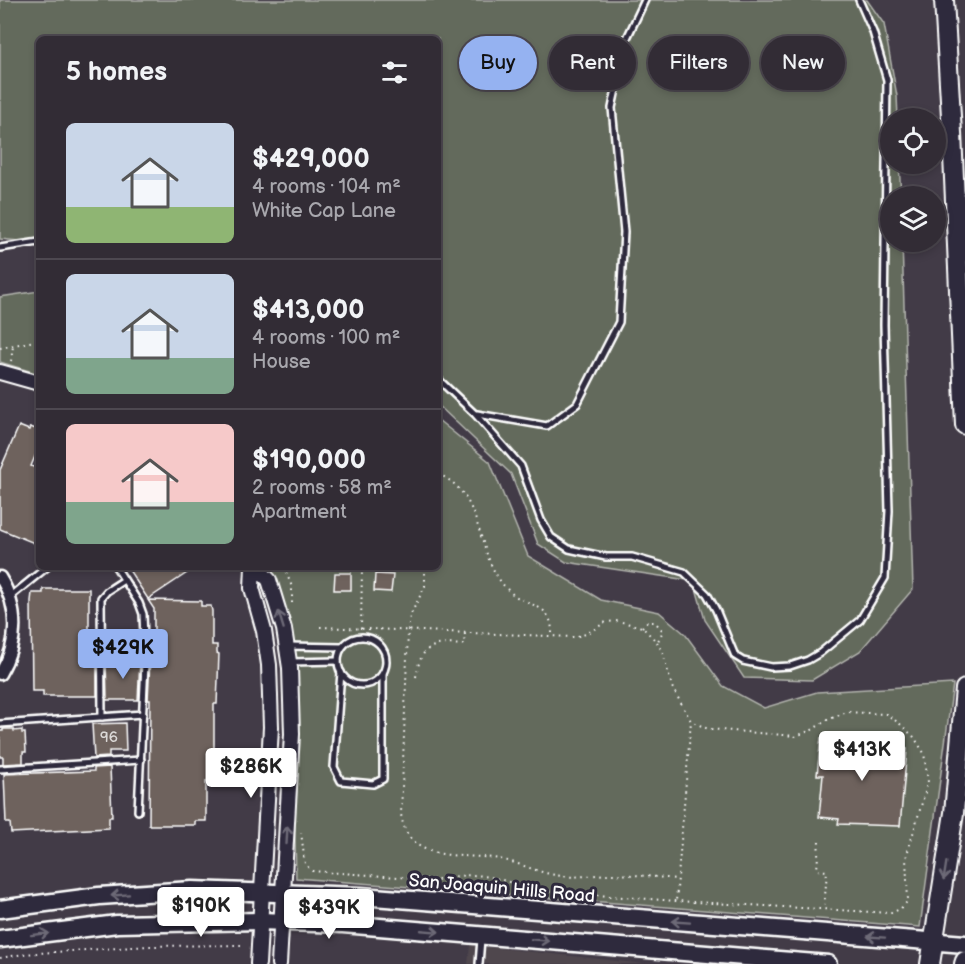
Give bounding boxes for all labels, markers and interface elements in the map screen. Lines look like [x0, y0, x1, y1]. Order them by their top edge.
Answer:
chip: Buy [459, 36, 537, 90]
chip: Rent [549, 36, 636, 90]
chip: Filters [648, 36, 749, 90]
chip: New [761, 36, 845, 90]
icon: filters [378, 56, 411, 89]
text: 5 homes [66, 57, 167, 88]
map controls [880, 108, 946, 252]
button: locate [880, 108, 946, 174]
text: $429,000 [252, 144, 370, 175]
icon: home [114, 147, 186, 219]
text: 4 rooms · 104 m² [252, 175, 401, 199]
button: layers [880, 186, 946, 252]
text: White Cap Lane [252, 199, 396, 223]
text: $413,000 [252, 295, 364, 326]
icon: home [114, 298, 186, 370]
text: 4 rooms · 100 m² [252, 326, 400, 350]
text: House [252, 350, 311, 374]
text: $190,000 [252, 445, 366, 476]
icon: home [114, 448, 186, 520]
text: 2 rooms · 58 m² [252, 476, 392, 500]
text: Apartment [252, 500, 347, 524]
one-way arrow [275, 611, 286, 630]
pin: $429K [81, 629, 165, 680]
text: $429K [92, 636, 154, 660]
house number: 96 [100, 728, 118, 747]
pin: $413K [820, 731, 904, 782]
text: $413K [833, 738, 891, 762]
pin: $286K [209, 748, 293, 799]
text: $286K [220, 755, 282, 779]
one-way arrow [281, 826, 292, 846]
one-way arrow [939, 860, 950, 880]
street label: San Joaquin Hills Road [408, 870, 596, 907]
pin: $190K [159, 887, 243, 938]
pin: $439K [287, 889, 371, 940]
one-way arrow [111, 890, 131, 901]
text: $190K [171, 894, 231, 918]
text: $439K [298, 896, 360, 920]
one-way arrow [672, 916, 692, 927]
one-way arrow [420, 926, 439, 937]
one-way arrow [29, 928, 49, 939]
one-way arrow [866, 931, 886, 942]
one-way arrow [529, 935, 549, 946]

